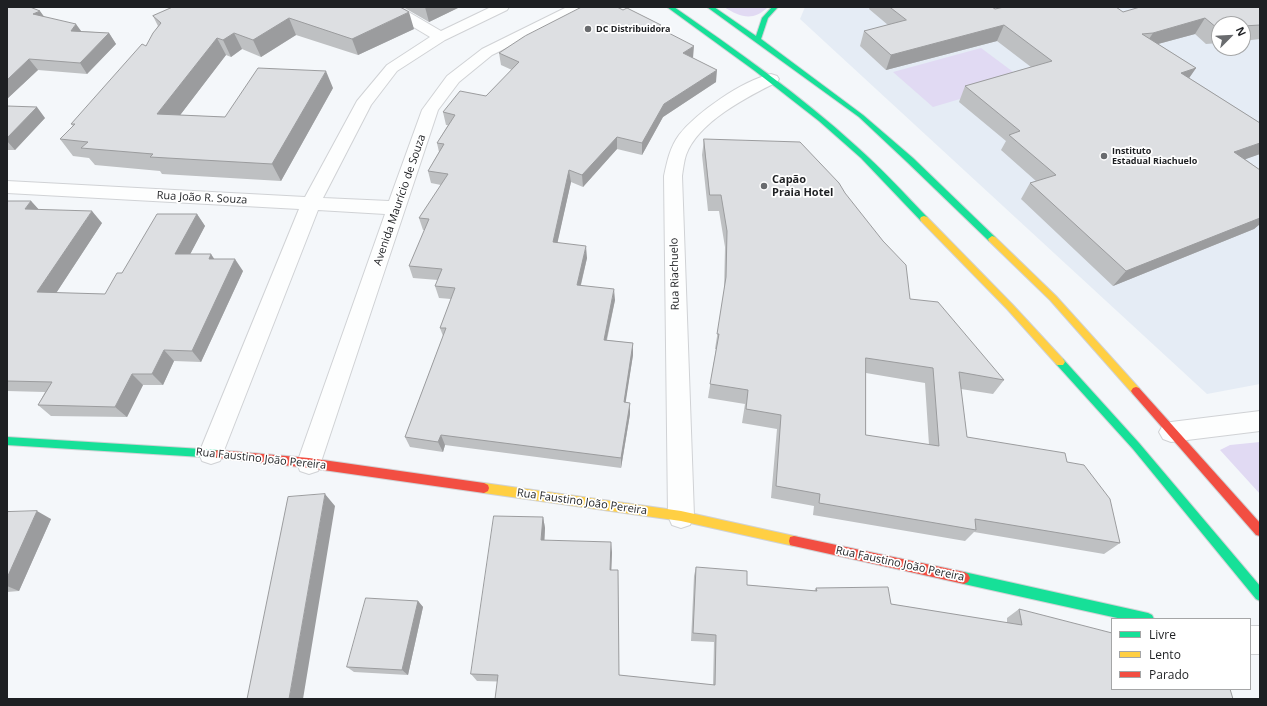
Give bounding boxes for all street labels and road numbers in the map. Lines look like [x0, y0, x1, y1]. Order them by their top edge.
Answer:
street label: Avenida Maurício de Souza [371, 133, 429, 267]
street label: Rua João R. Souza [156, 189, 248, 207]
street label: Rua Riachuelo [668, 238, 682, 310]
street label: Rua Faustino João Pereira [195, 446, 327, 472]
street label: Rua Faustino João Pereira [516, 486, 648, 518]
street label: Rua Faustino João Pereira [834, 544, 966, 584]

